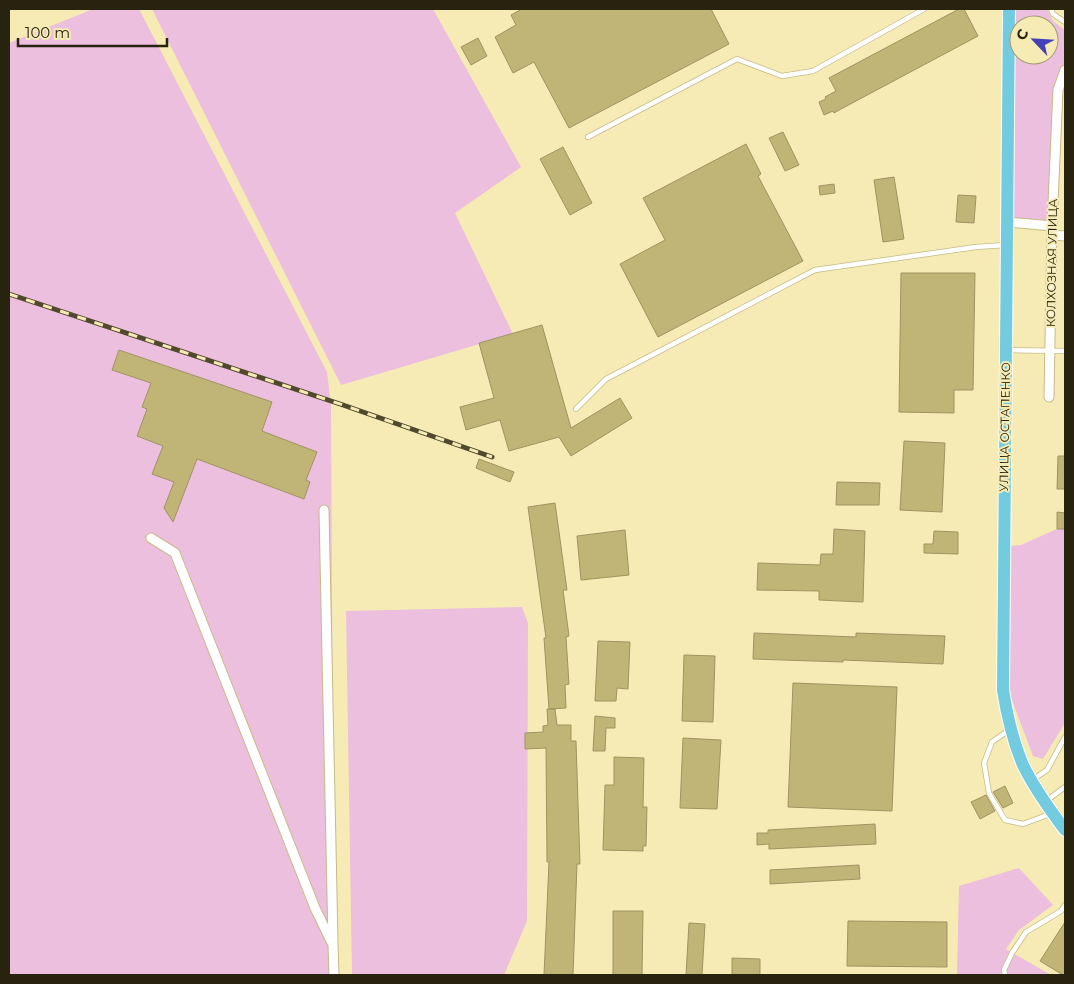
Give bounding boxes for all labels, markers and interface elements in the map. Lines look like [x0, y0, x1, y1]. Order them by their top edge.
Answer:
scale bar [18, 15, 166, 47]
north arrow [1009, 15, 1059, 65]
text: 100 m [25, 23, 70, 42]
text: С [1012, 26, 1033, 43]
street label: КОЛХОЗНАЯ УЛИЦА [1043, 199, 1060, 327]
street label: УЛИЦА ОСТАПЕНКО [996, 362, 1013, 492]

